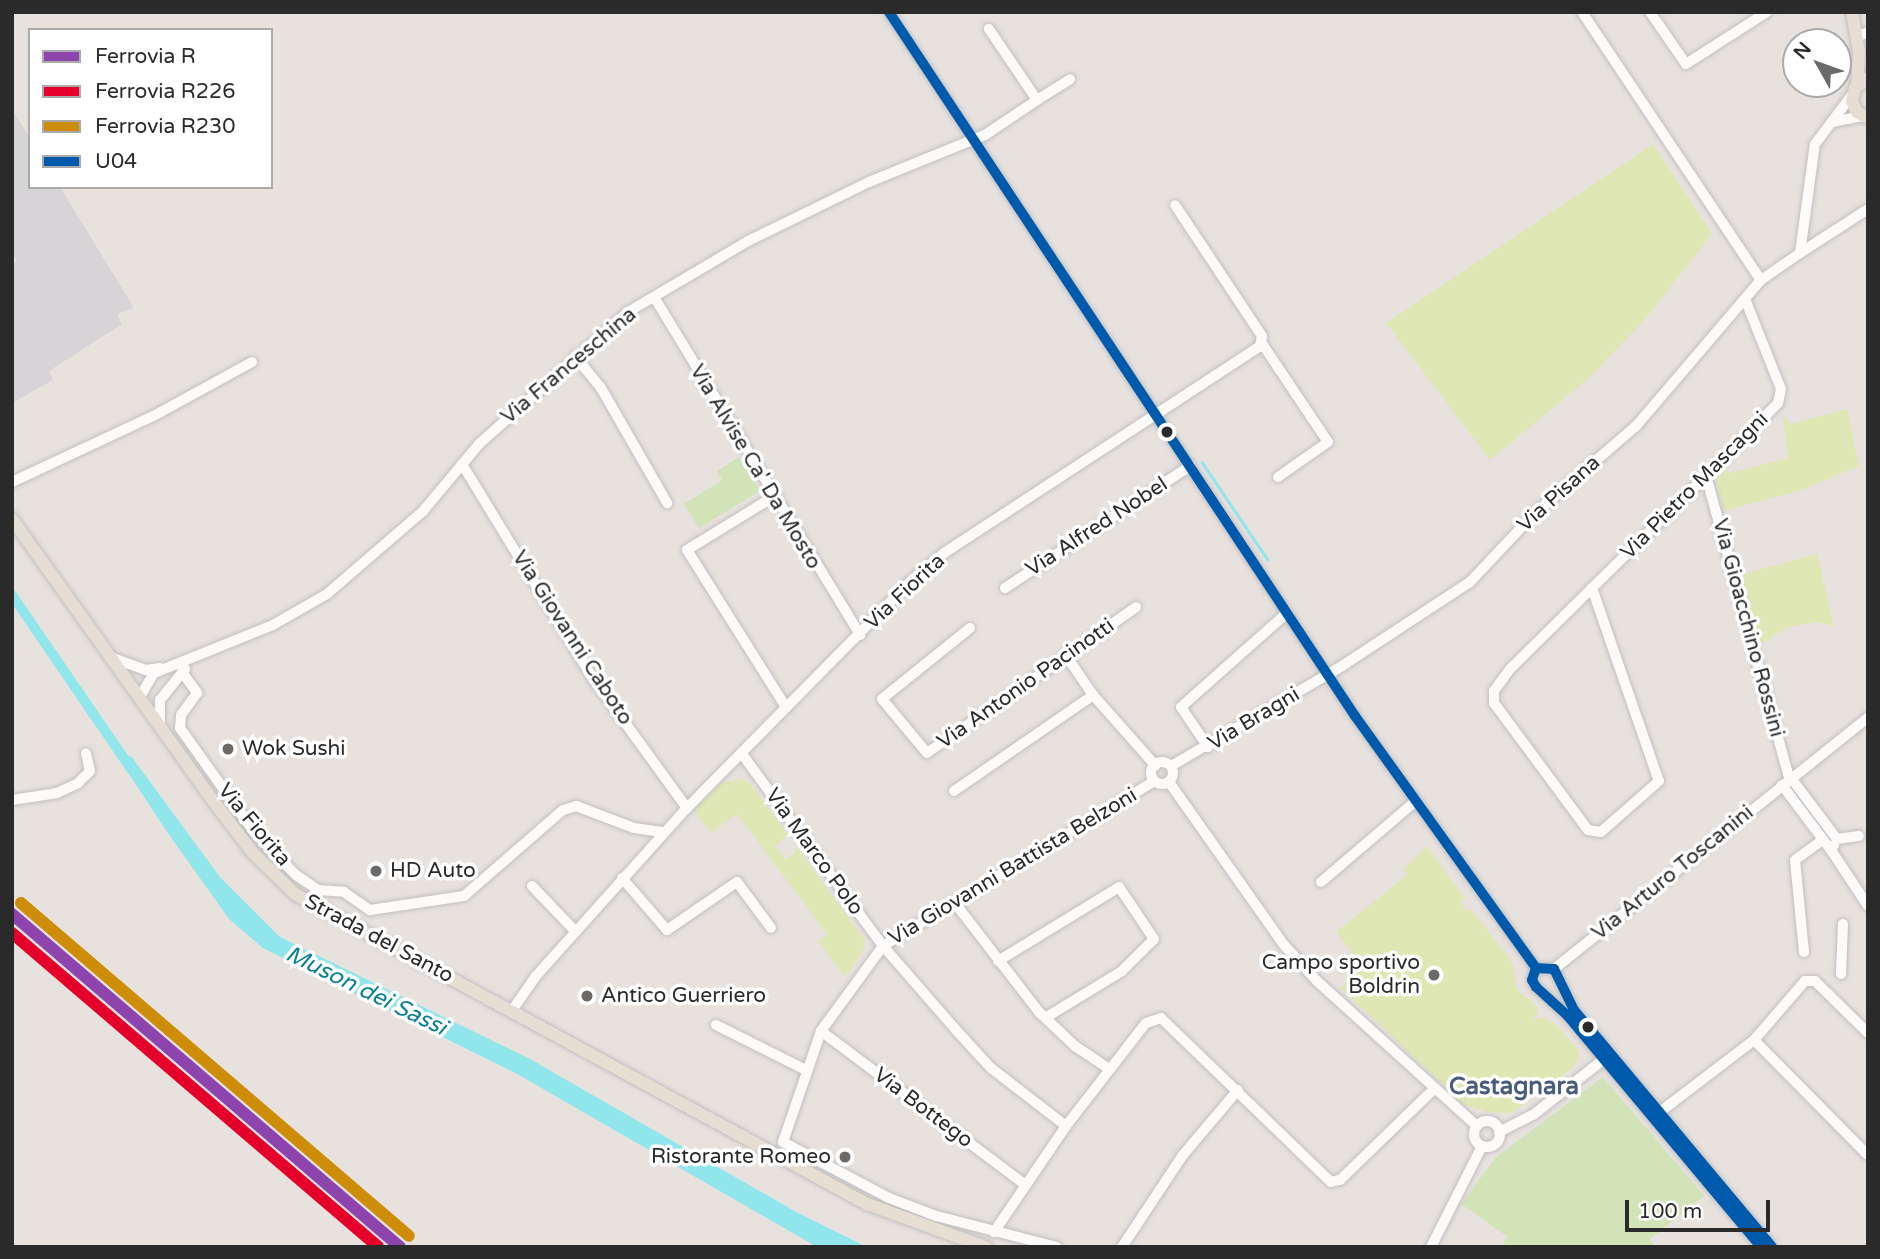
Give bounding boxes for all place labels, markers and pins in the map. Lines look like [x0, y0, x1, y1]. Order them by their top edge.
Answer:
unlabelled marker [1160, 425, 1174, 439]
place label: Wok Sushi [242, 736, 346, 762]
marker: Wok Sushi [220, 741, 236, 757]
place label: HD Auto [390, 858, 476, 884]
marker: HD Auto [368, 863, 384, 879]
place label: Campo sportivo Boldrin [1262, 950, 1420, 1000]
marker: Campo sportivo Boldrin [1426, 967, 1442, 983]
place label: Antico Guerriero [601, 983, 766, 1009]
marker: Antico Guerriero [579, 988, 595, 1004]
unlabelled marker [1581, 1020, 1595, 1034]
place label: Ristorante Romeo [651, 1144, 831, 1170]
marker: Ristorante Romeo [837, 1149, 853, 1165]

